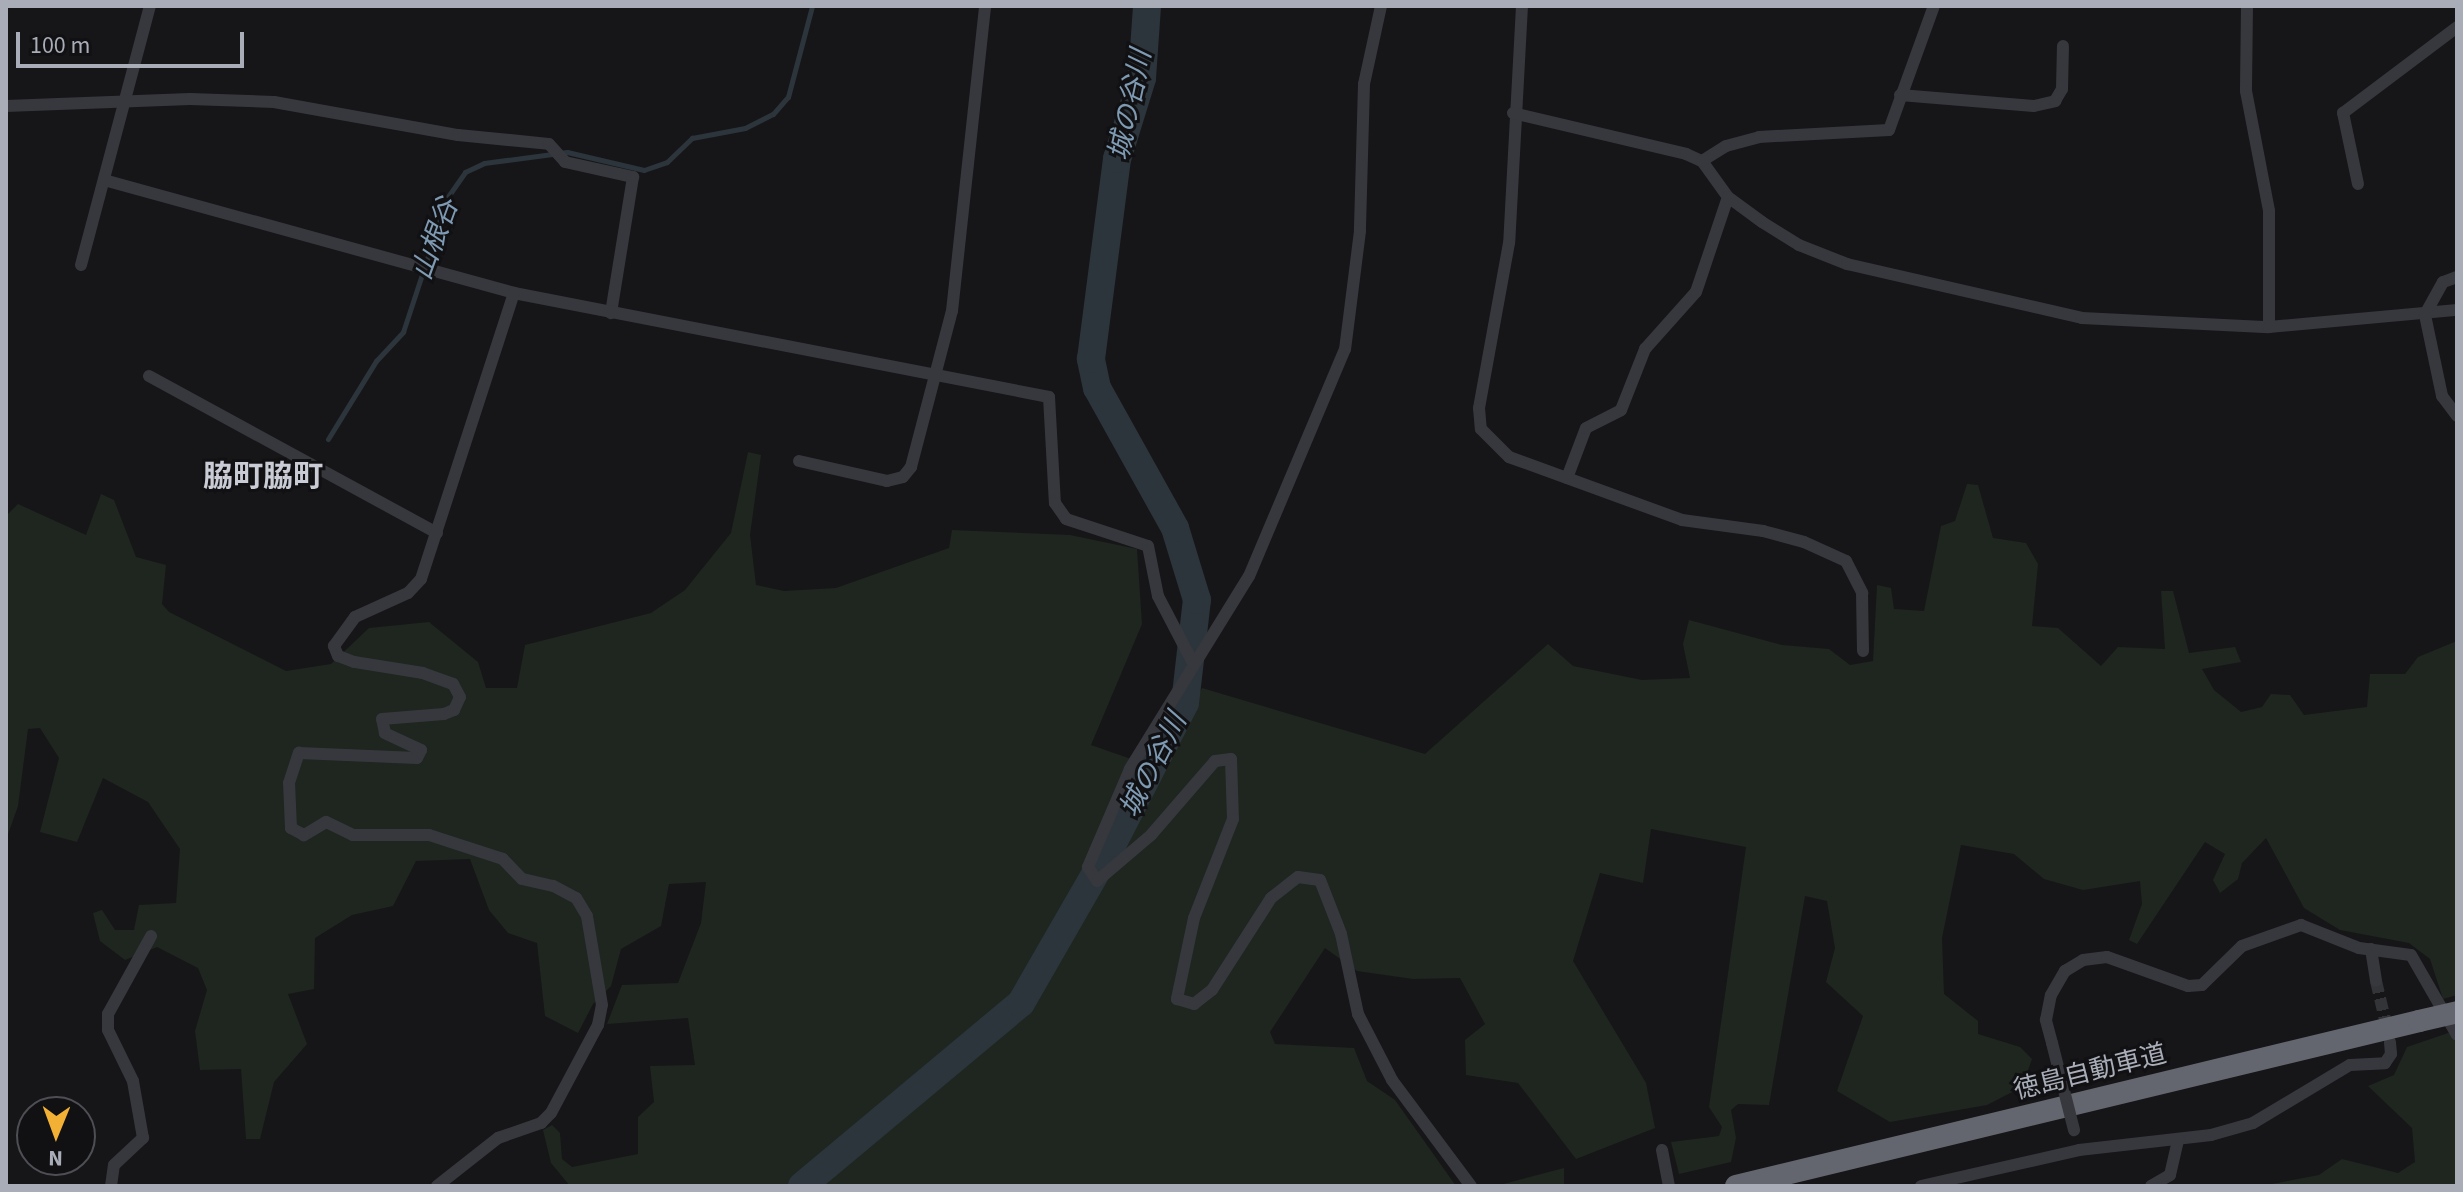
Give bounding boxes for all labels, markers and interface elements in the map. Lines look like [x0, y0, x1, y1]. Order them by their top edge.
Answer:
scale bar [20, 16, 248, 66]
text: 100 m [30, 28, 90, 63]
water label: 城の谷川 [1102, 47, 1158, 163]
water label: 山根谷 [405, 194, 465, 284]
district label: 脇町脇町 [203, 459, 323, 495]
water label: 城の谷川 [1113, 707, 1193, 823]
street label: 徳島自動車道 [2011, 1038, 2169, 1106]
north arrow [16, 1096, 96, 1176]
text: N [48, 1142, 63, 1174]

